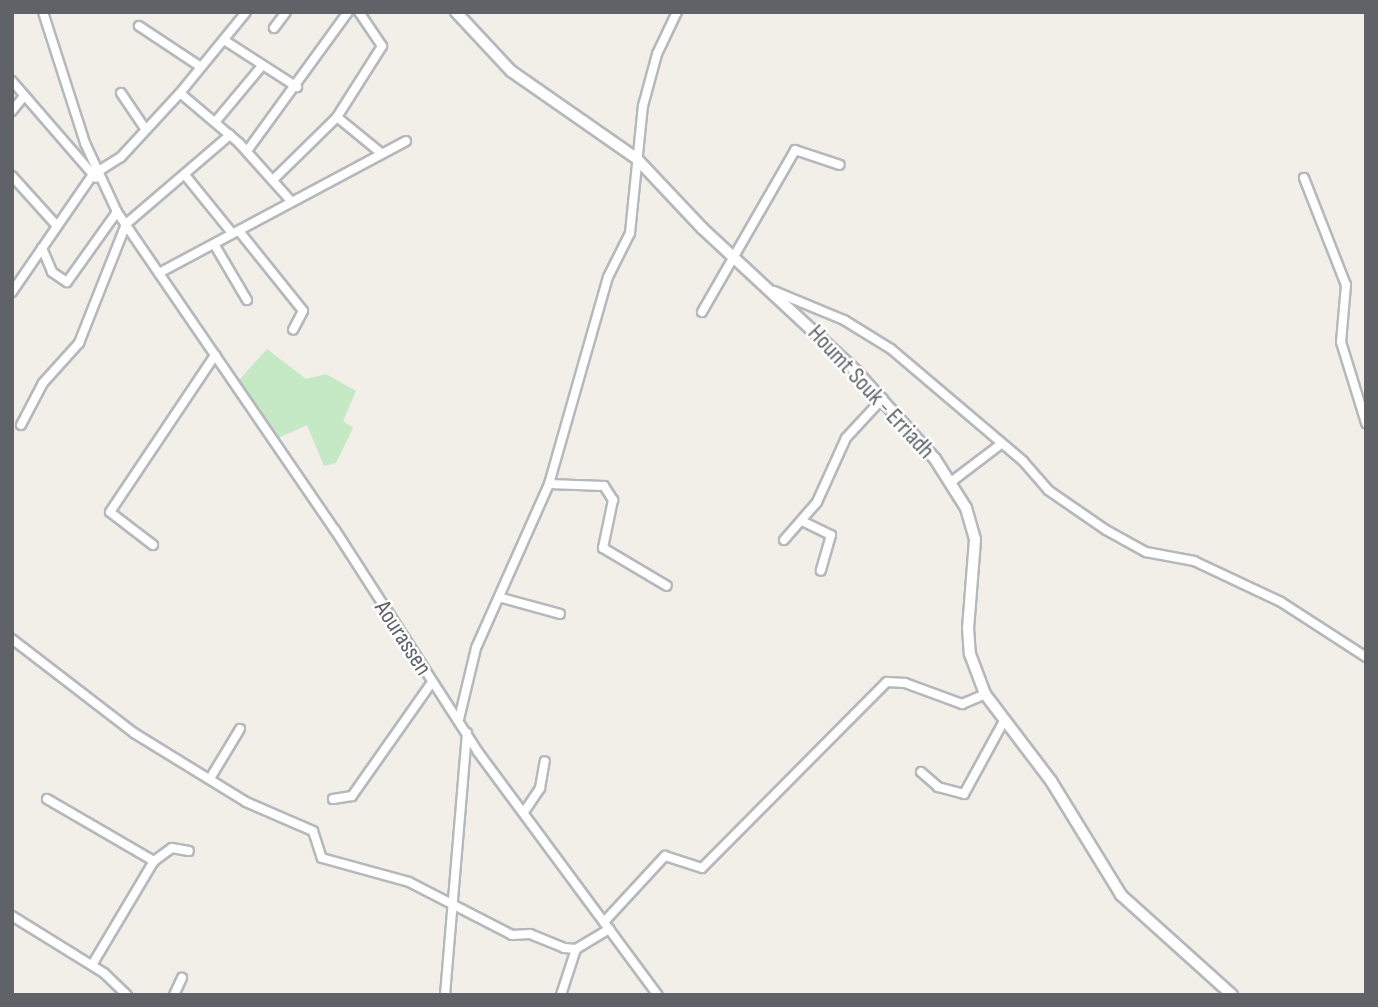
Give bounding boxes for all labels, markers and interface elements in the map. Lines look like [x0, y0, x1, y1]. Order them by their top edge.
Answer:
street label: Houmt Souk - Erriadh [802, 319, 940, 465]
street label: Aourassen [368, 595, 438, 681]

